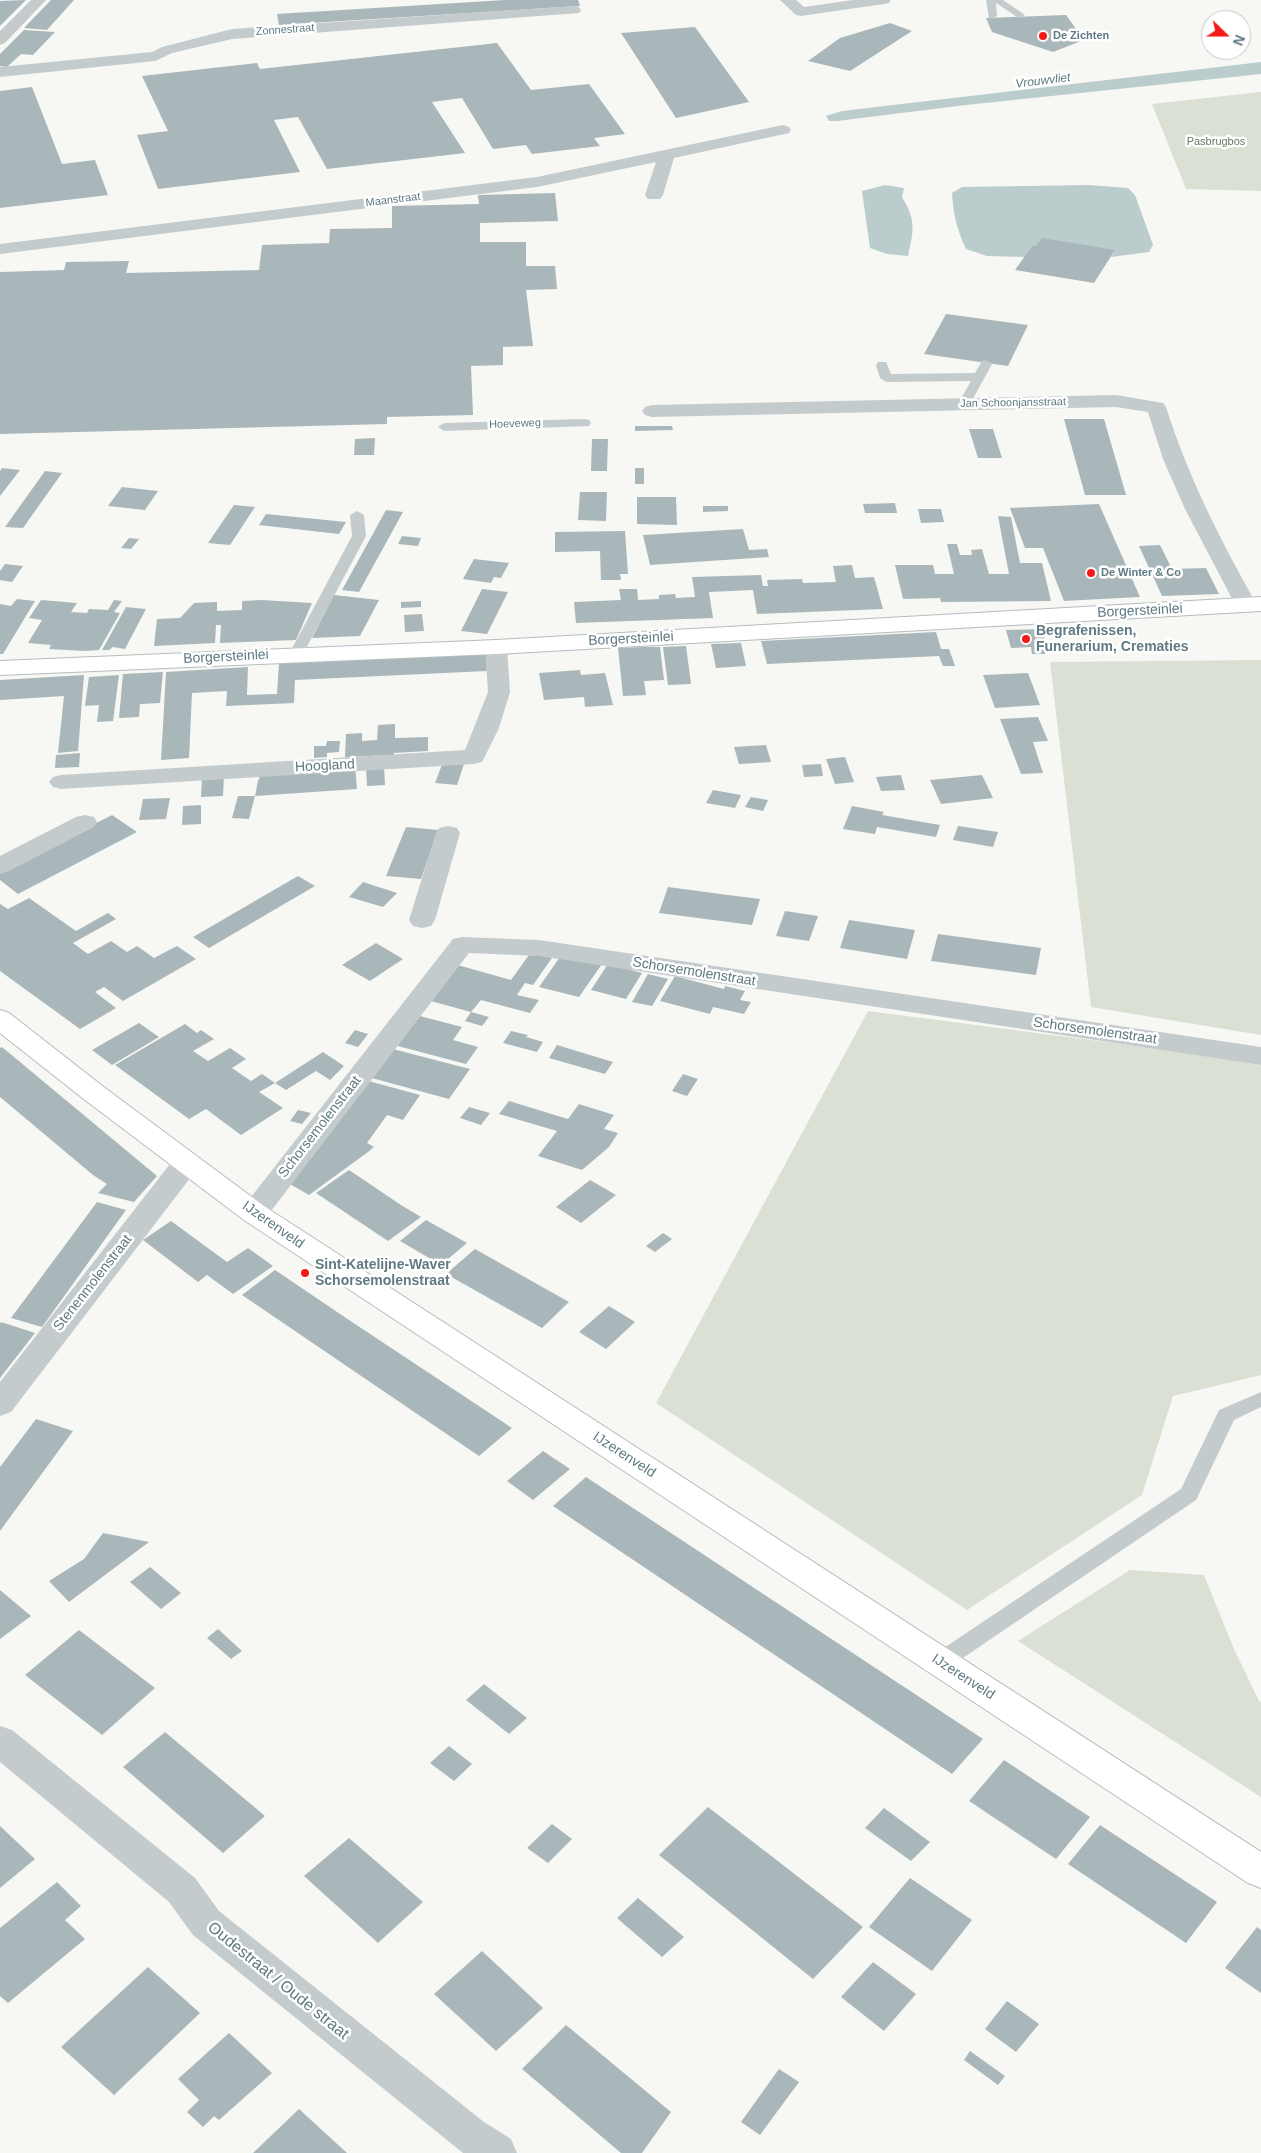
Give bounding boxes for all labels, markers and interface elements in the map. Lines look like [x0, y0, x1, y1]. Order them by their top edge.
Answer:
north arrow [1201, 10, 1251, 60]
street label: Zonnestraat [255, 21, 315, 39]
place label: De Zichten [1053, 29, 1109, 43]
marker: De Zichten [1037, 30, 1049, 42]
text: N [1230, 33, 1248, 48]
water label: Vrouwvliet [1015, 70, 1071, 92]
park label: Pasbrugbos [1187, 135, 1245, 149]
street label: Maanstraat [365, 190, 421, 210]
street label: Jan Schoonjansstraat [960, 395, 1066, 411]
street label: Hoeveweg [489, 416, 541, 432]
place label: De Winter & Co [1101, 566, 1181, 580]
marker: De Winter & Co [1085, 567, 1097, 579]
street label: Borgersteinlei [1097, 600, 1183, 622]
place label: Begrafenissen, Funerarium, Crematies [1036, 623, 1188, 656]
street label: Borgersteinlei [588, 628, 674, 650]
marker: Begrafenissen, Funerarium, Crematies [1020, 633, 1032, 645]
street label: Borgersteinlei [183, 646, 269, 668]
street label: Hoogland [295, 756, 355, 776]
street label: Schorsemolenstraat [631, 954, 757, 990]
street label: Schorsemolenstraat [1032, 1014, 1158, 1048]
street label: Schorsemolenstraat [275, 1073, 365, 1181]
street label: IJzerenveld [239, 1198, 307, 1252]
street label: Stenenmolenstraat [50, 1232, 136, 1334]
place label: Sint-Katelijne-Waver Schorsemolenstraat [315, 1257, 451, 1290]
marker: Sint-Katelijne-Waver Schorsemolenstraat [299, 1267, 311, 1279]
street label: IJzerenveld [589, 1428, 659, 1482]
street label: IJzerenveld [928, 1650, 998, 1704]
street label: Oudestraat / Oude straat [204, 1918, 352, 2044]

